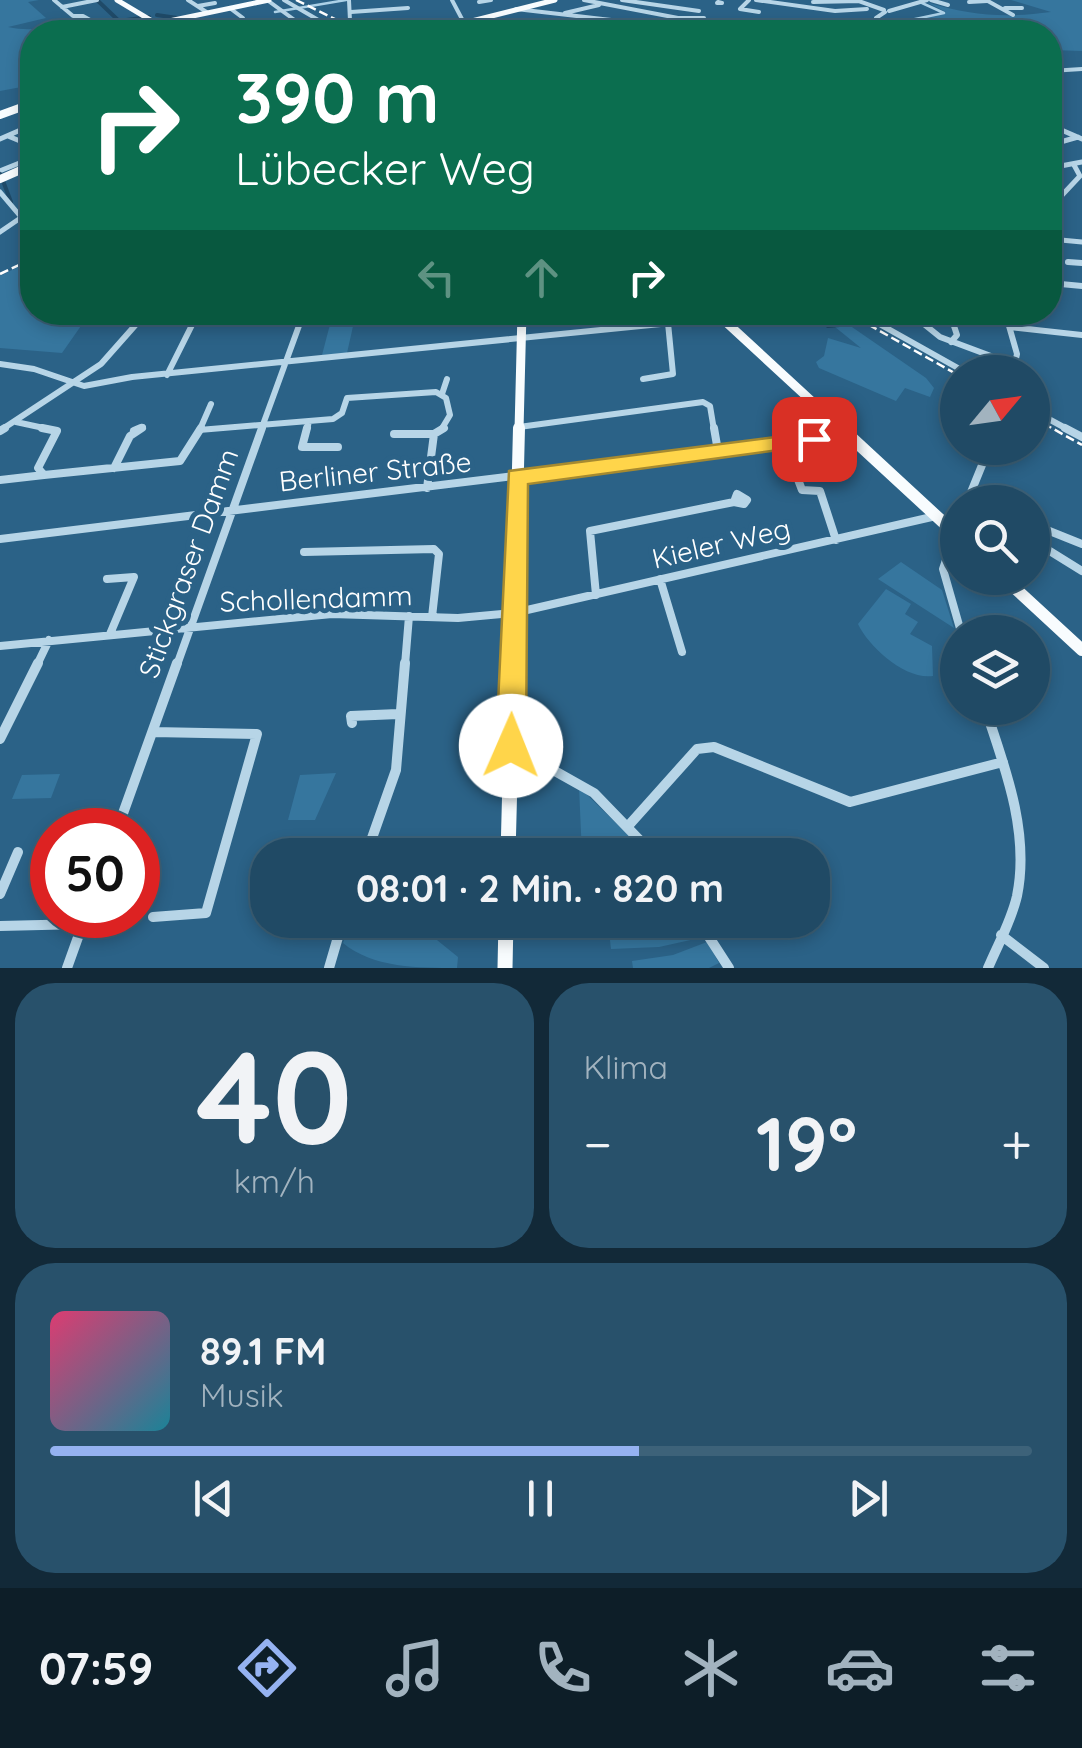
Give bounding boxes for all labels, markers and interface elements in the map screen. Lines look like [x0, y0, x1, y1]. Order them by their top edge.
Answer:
text: 390 m [235, 53, 439, 141]
icon: right [70, 60, 200, 190]
text: Lübecker Weg [235, 140, 535, 196]
icon: left [409, 250, 464, 305]
icon: ahead [514, 250, 569, 305]
icon: right [619, 250, 674, 305]
north arrow [940, 355, 1050, 465]
map controls [940, 355, 1050, 725]
pin [772, 397, 857, 482]
icon: arrive [787, 412, 842, 467]
street label: Stickgraser Damm [130, 444, 246, 682]
street label: Berliner Straße [277, 444, 473, 498]
button: search [940, 485, 1050, 595]
street label: Kieler Weg [648, 510, 794, 576]
street label: Schollendamm [219, 577, 413, 619]
button: layers [940, 615, 1050, 725]
position arrow [459, 694, 563, 798]
speed limit sign: 50 [30, 808, 160, 938]
text: 08:01 · 2 Min. · 820 m [356, 864, 724, 912]
text: 40 [196, 1014, 352, 1177]
text: Klima [584, 1047, 668, 1087]
text: 19° [756, 1096, 857, 1190]
text: − [584, 1109, 612, 1178]
text: + [1001, 1109, 1032, 1178]
text: km/h [234, 1161, 315, 1201]
text: 89.1 FM [200, 1327, 326, 1375]
text: Musik [200, 1375, 284, 1415]
icon: previous [186, 1471, 241, 1526]
icon: pause [513, 1471, 568, 1526]
icon: next [841, 1471, 896, 1526]
icon: directions [232, 1633, 302, 1703]
icon: music [380, 1633, 450, 1703]
icon: phone [528, 1633, 598, 1703]
icon: climate [676, 1633, 746, 1703]
icon: car [825, 1633, 895, 1703]
icon: filters [973, 1633, 1043, 1703]
text: 07:59 [39, 1640, 153, 1696]

